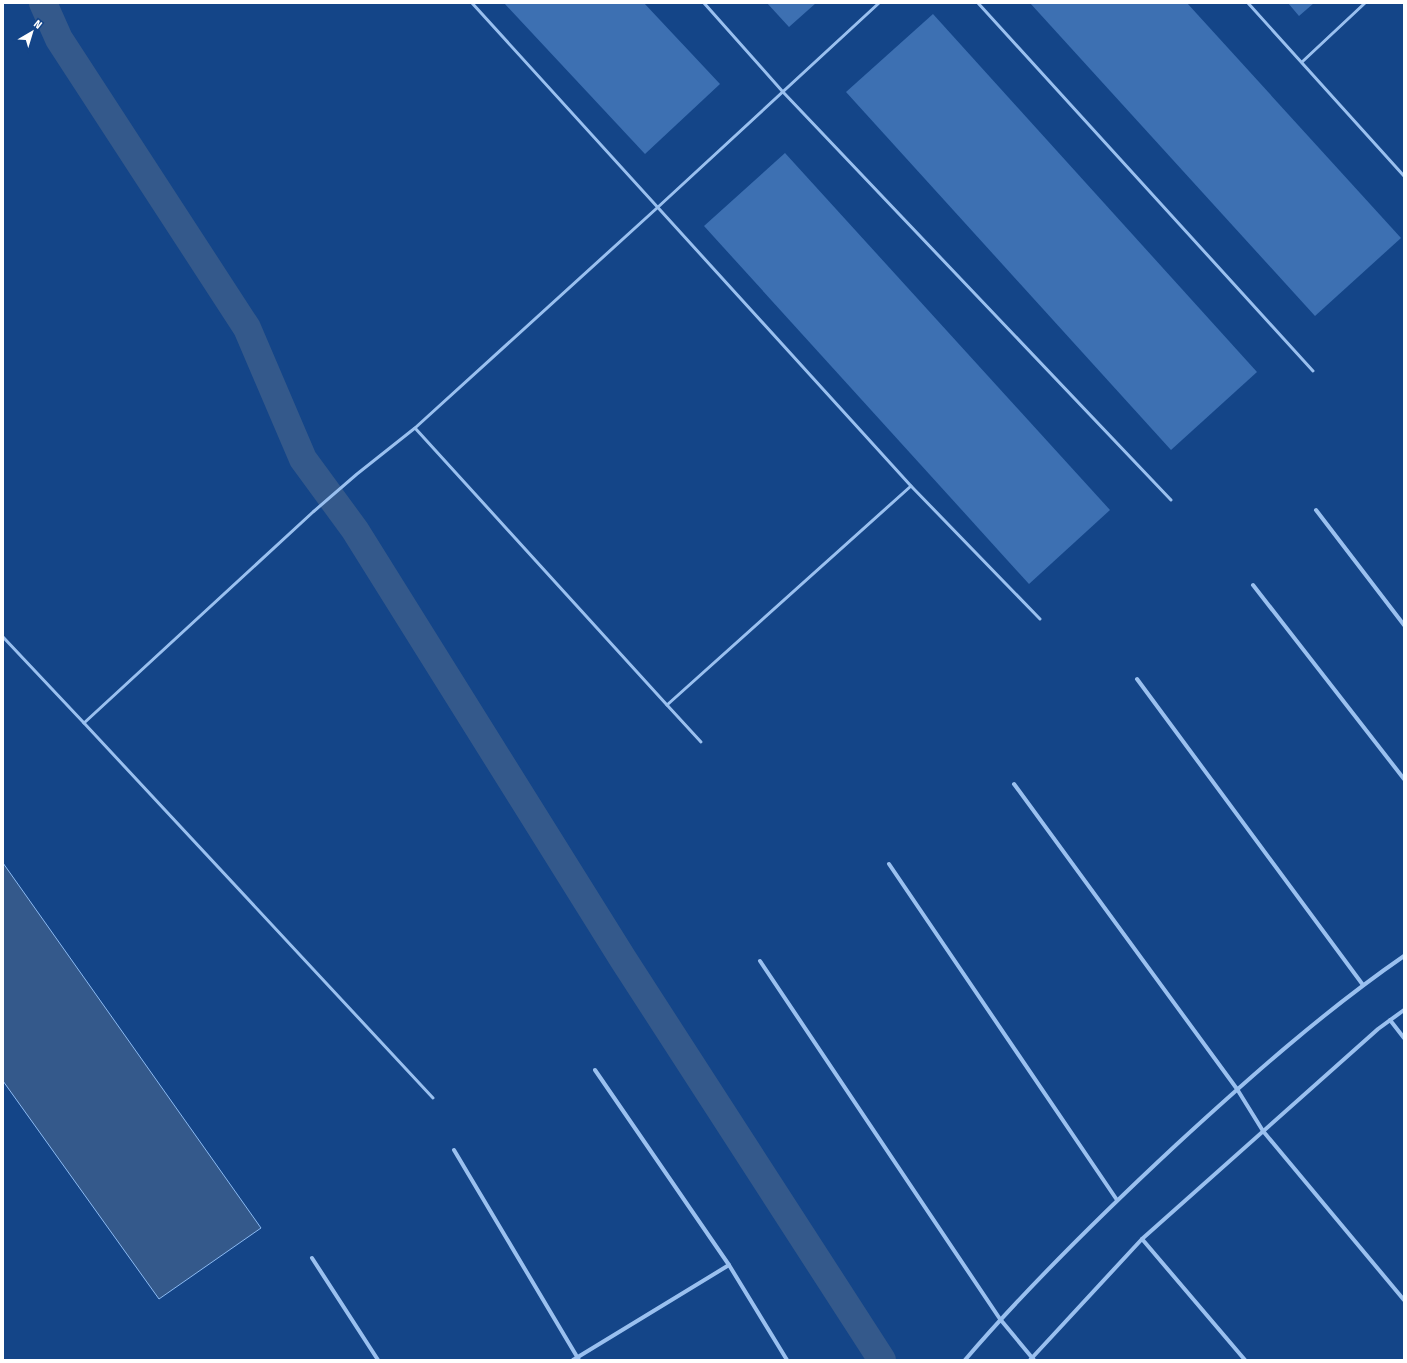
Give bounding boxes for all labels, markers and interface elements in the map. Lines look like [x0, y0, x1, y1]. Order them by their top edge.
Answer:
north arrow [12, 12, 52, 52]
text: N [31, 17, 44, 32]

